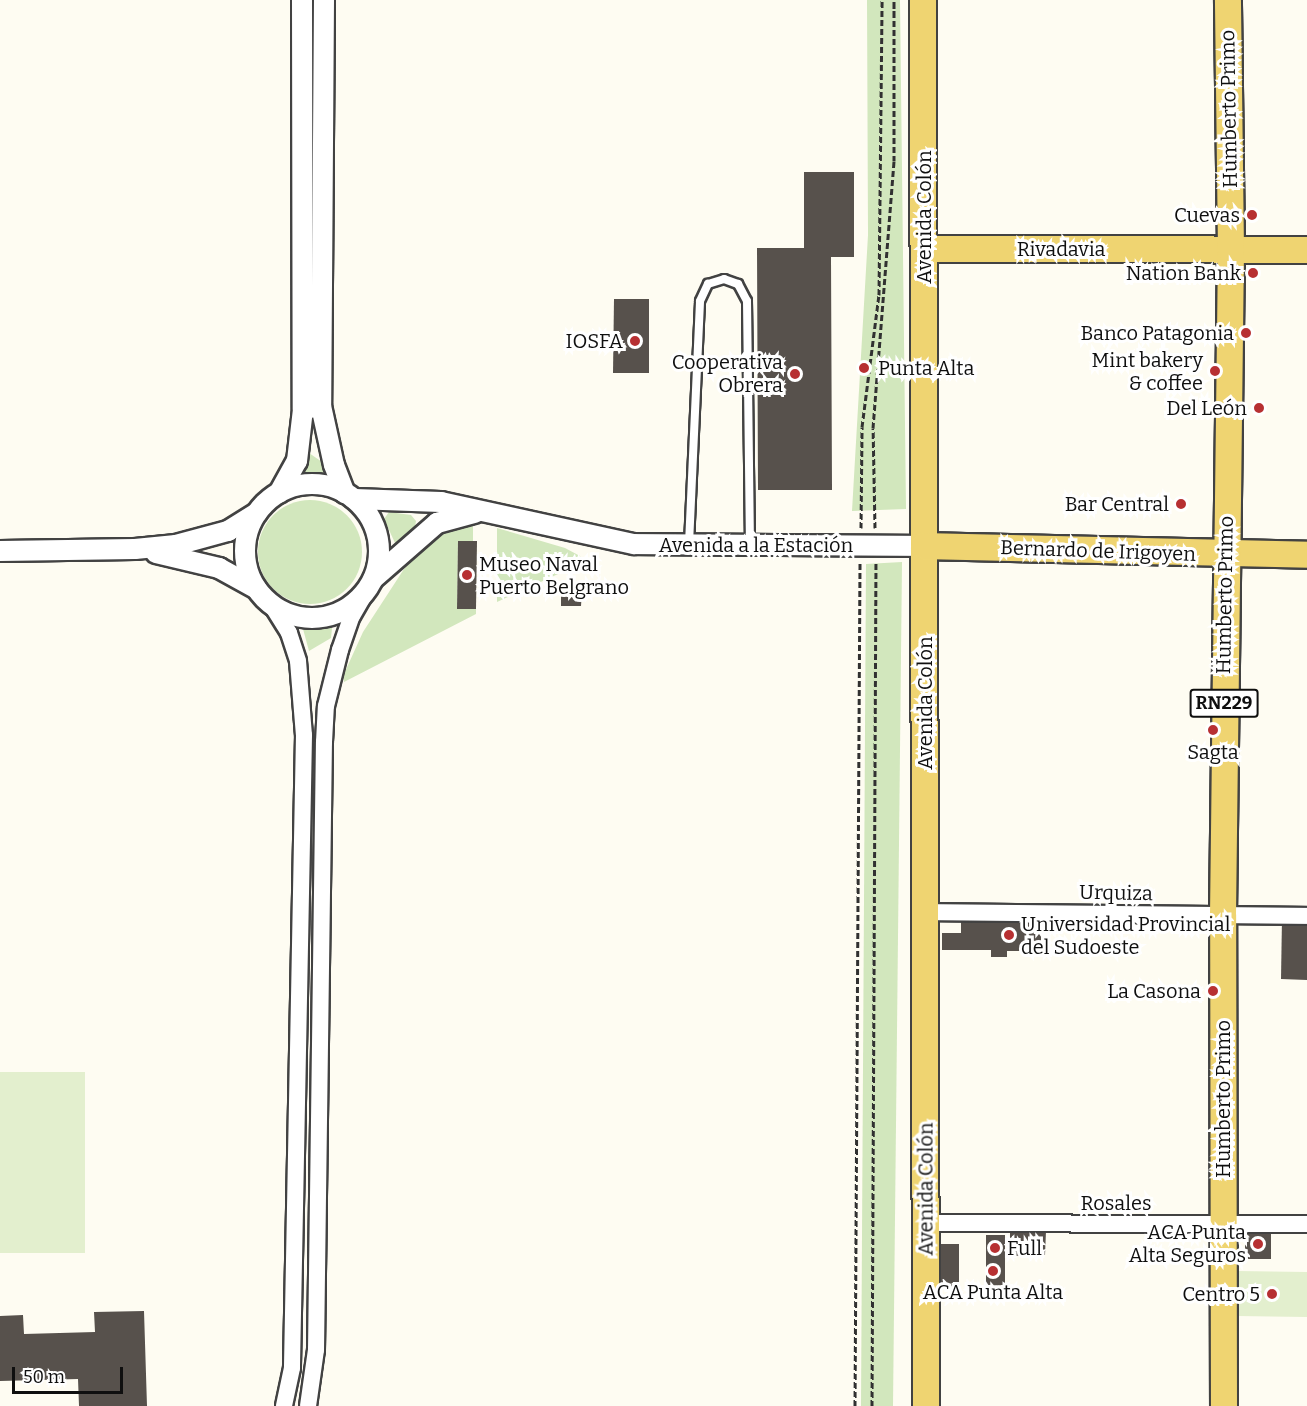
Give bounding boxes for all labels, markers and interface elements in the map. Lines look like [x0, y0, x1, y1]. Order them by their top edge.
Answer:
street label: Humberto Primo [1216, 30, 1242, 188]
street label: Avenida Colón [912, 150, 936, 284]
place label: Cuevas [1174, 203, 1240, 227]
marker: Cuevas [1245, 208, 1259, 222]
street label: Rivadavia [1017, 237, 1105, 261]
place label: Nation Bank [1126, 261, 1241, 285]
marker: Nation Bank [1246, 266, 1260, 280]
place label: Banco Patagonia [1081, 321, 1234, 345]
marker: Banco Patagonia [1239, 326, 1253, 340]
place label: IOSFA [565, 329, 623, 353]
marker: IOSFA [628, 334, 642, 348]
place label: Mint bakery & coffee [1092, 348, 1203, 395]
place label: Cooperativa Obrera [672, 350, 783, 397]
place label: Punta Alta [878, 356, 974, 380]
marker: Punta Alta [855, 359, 873, 377]
marker: Mint bakery & coffee [1208, 364, 1222, 378]
marker: Cooperativa Obrera [788, 367, 802, 381]
place label: Del León [1166, 396, 1247, 420]
marker: Del León [1252, 401, 1266, 415]
place label: Bar Central [1065, 492, 1169, 516]
marker: Bar Central [1174, 497, 1188, 511]
street label: Humberto Primo [1212, 516, 1238, 674]
street label: Avenida a la Estación [659, 533, 853, 557]
street label: Bernardo de Irigoyen [1000, 536, 1196, 566]
place label: Museo Naval Puerto Belgrano [479, 552, 629, 599]
marker: Museo Naval Puerto Belgrano [460, 568, 474, 582]
street label: Avenida Colón [913, 636, 937, 770]
road number: RN229 [1190, 688, 1258, 718]
marker: Sagta [1206, 723, 1220, 737]
place label: Sagta [1187, 740, 1239, 764]
street label: Urquiza [1079, 880, 1153, 906]
place label: Universidad Provincial del Sudoeste [1021, 912, 1230, 959]
marker: Universidad Provincial del Sudoeste [1002, 928, 1016, 942]
place label: La Casona [1107, 979, 1201, 1003]
marker: La Casona [1206, 984, 1220, 998]
street label: Humberto Primo [1211, 1020, 1235, 1178]
street label: Avenida Colón [914, 1122, 938, 1256]
street label: Rosales [1081, 1191, 1151, 1215]
place label: ACA Punta Alta Seguros [1129, 1220, 1246, 1267]
place label: Full [1007, 1236, 1042, 1260]
marker: ACA Punta Alta Seguros [1251, 1237, 1265, 1251]
marker: Full [988, 1241, 1002, 1255]
marker: ACA Punta Alta [986, 1264, 1000, 1278]
place label: ACA Punta Alta [923, 1280, 1063, 1304]
place label: Centro 5 [1182, 1282, 1260, 1306]
marker: Centro 5 [1265, 1287, 1279, 1301]
scale bar [15, 1355, 126, 1393]
text: 50 m [23, 1366, 65, 1388]

